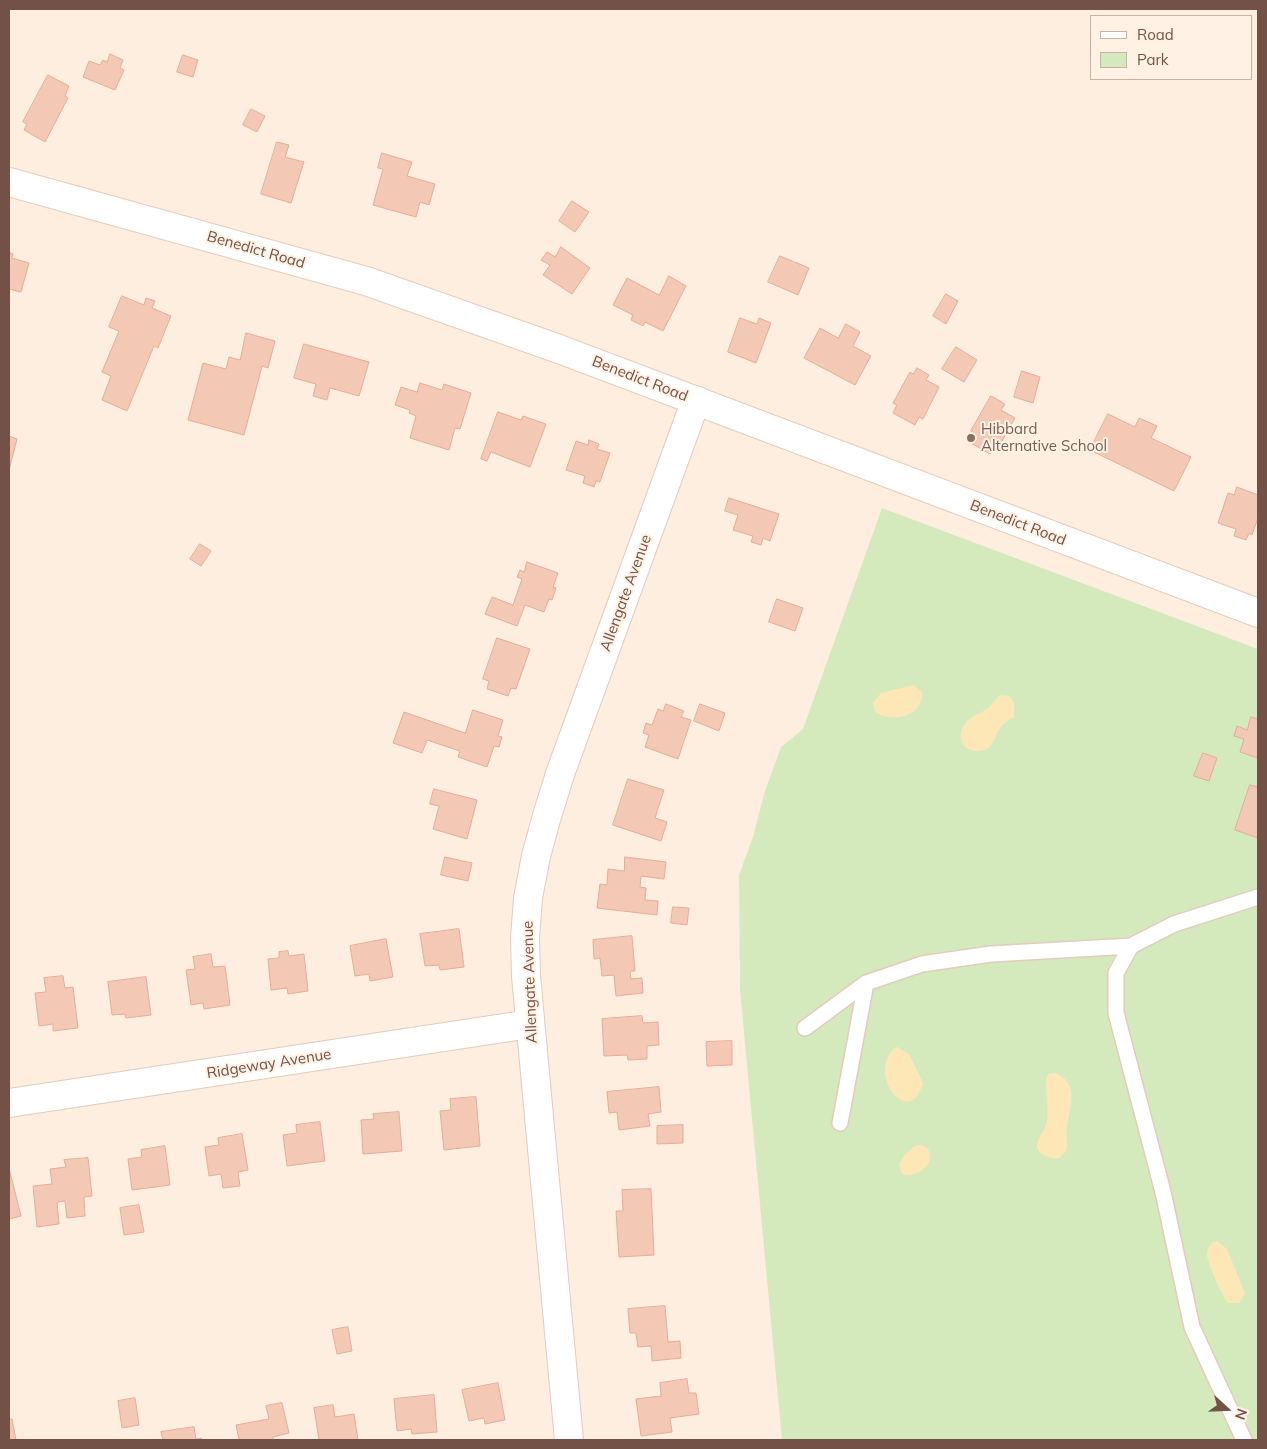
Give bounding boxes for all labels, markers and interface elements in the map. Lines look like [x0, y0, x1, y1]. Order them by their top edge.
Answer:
legend [1090, 15, 1252, 80]
text: Road [1137, 25, 1174, 44]
text: Park [1137, 50, 1169, 69]
street label: Benedict Road [205, 227, 307, 273]
street label: Benedict Road [590, 352, 690, 406]
place label: Hibbard Alternative School [981, 420, 1107, 455]
marker: Hibbard Alternative School [965, 432, 977, 444]
street label: Benedict Road [968, 496, 1068, 550]
street label: Allengate Avenue [597, 532, 655, 654]
street label: Allengate Avenue [519, 920, 541, 1044]
street label: Ridgeway Avenue [205, 1045, 333, 1083]
north arrow [1202, 1384, 1252, 1434]
text: N [1231, 1406, 1251, 1422]

